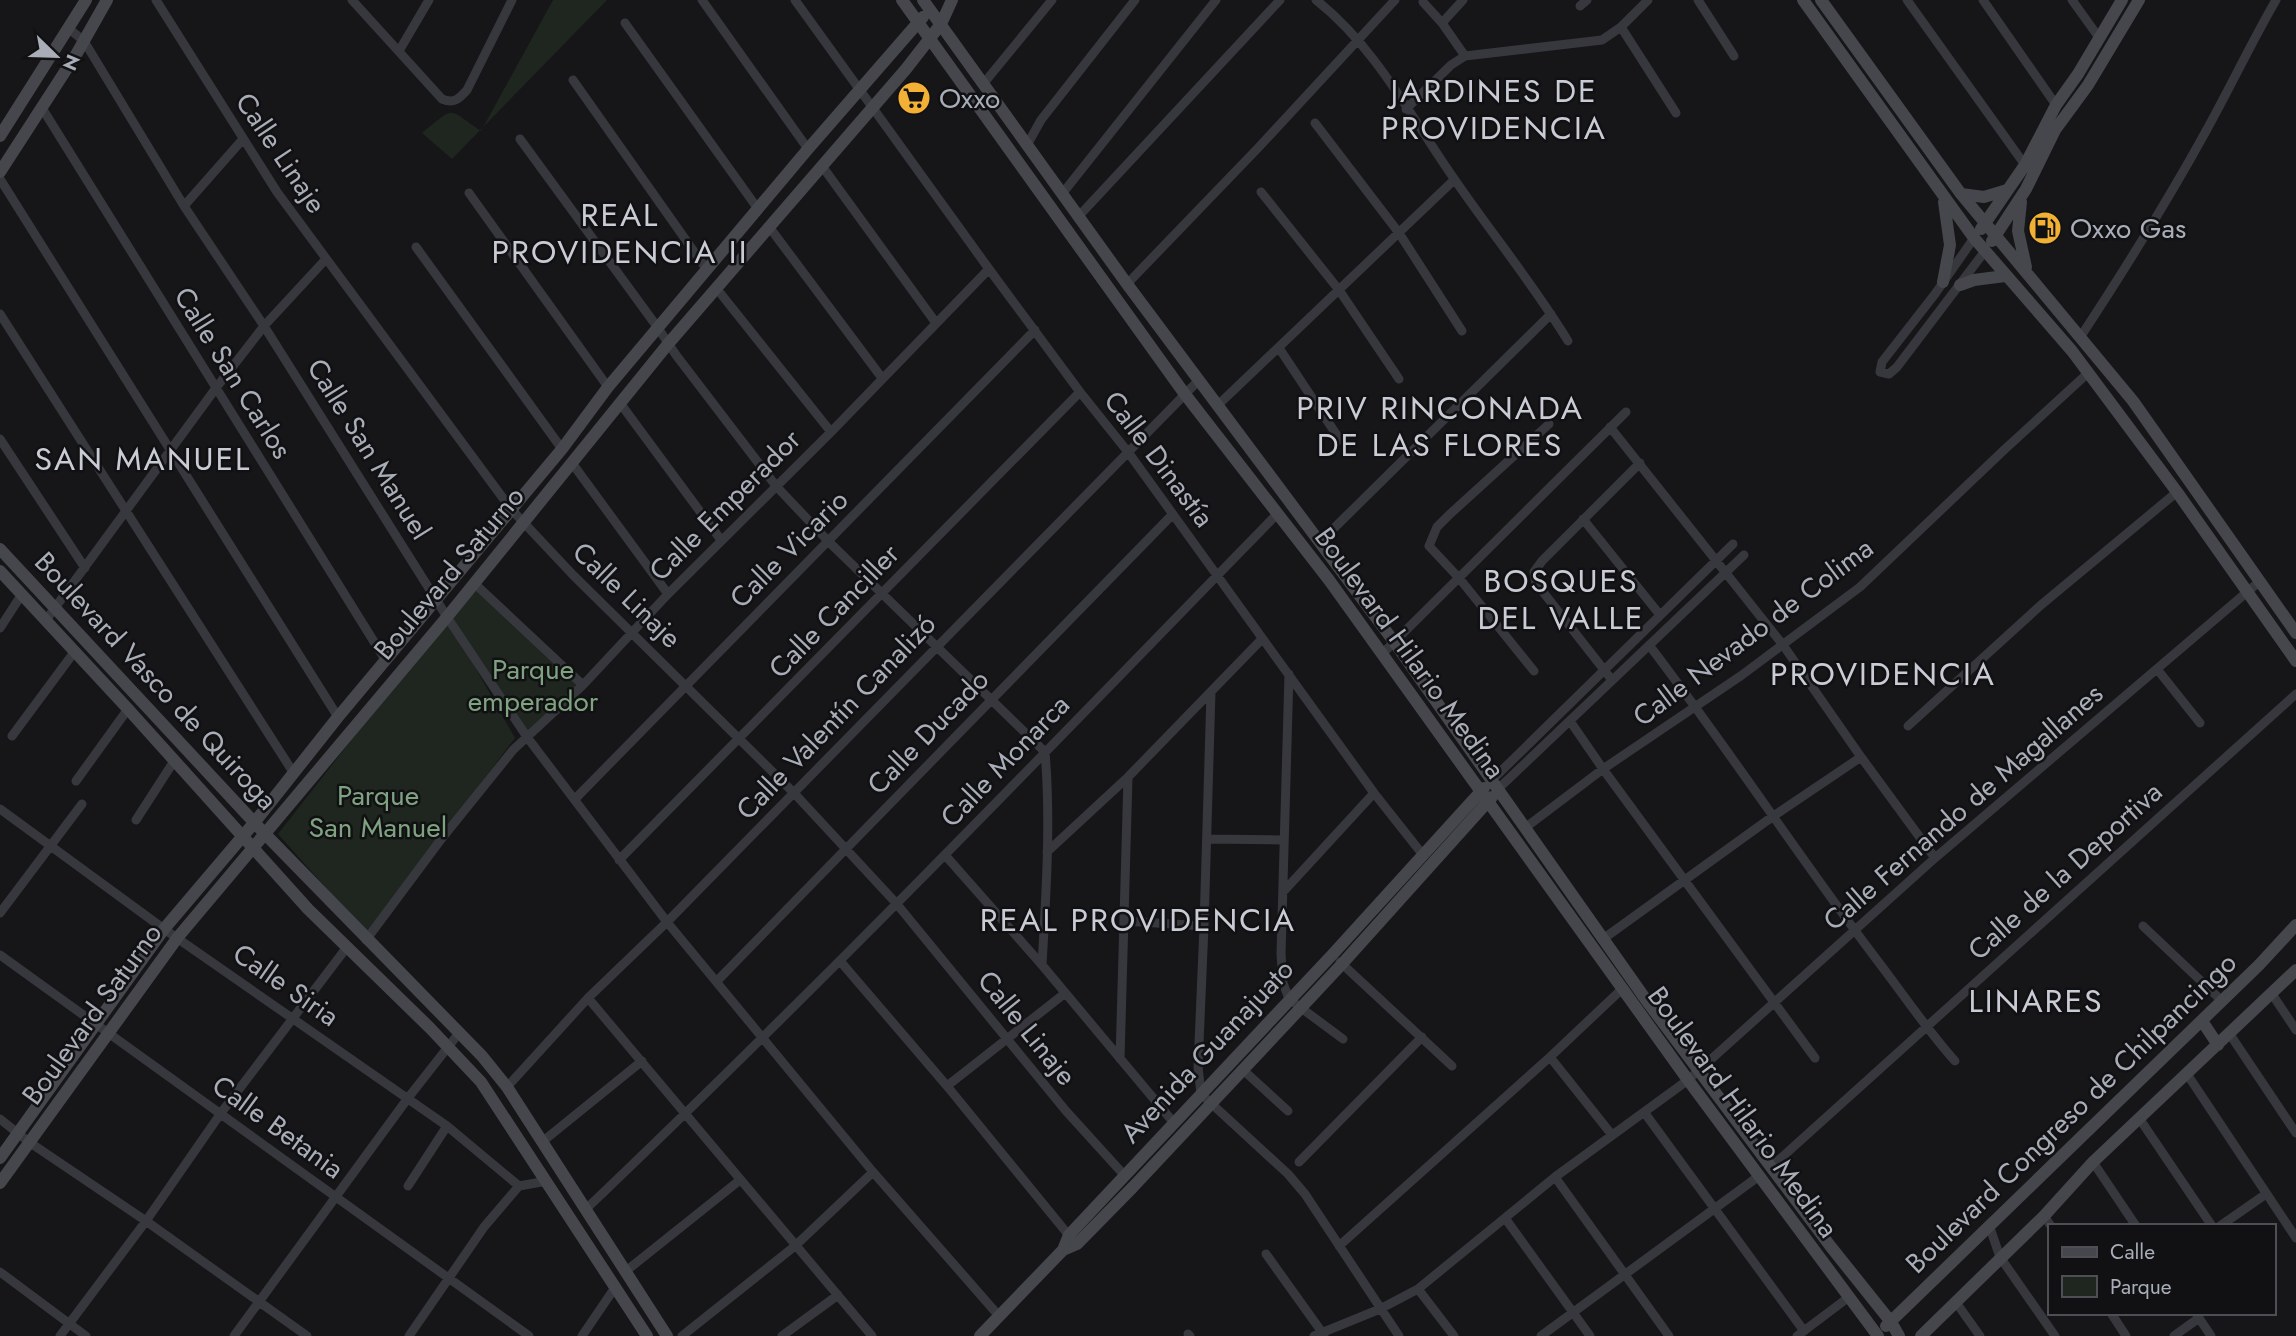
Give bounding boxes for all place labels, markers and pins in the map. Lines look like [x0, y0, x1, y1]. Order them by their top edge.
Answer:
place label: Oxxo [939, 78, 1000, 119]
supermarket icon: Oxxo [895, 79, 933, 117]
place label: Oxxo Gas [2070, 208, 2186, 249]
fuel station icon: Oxxo Gas [2026, 209, 2064, 247]

